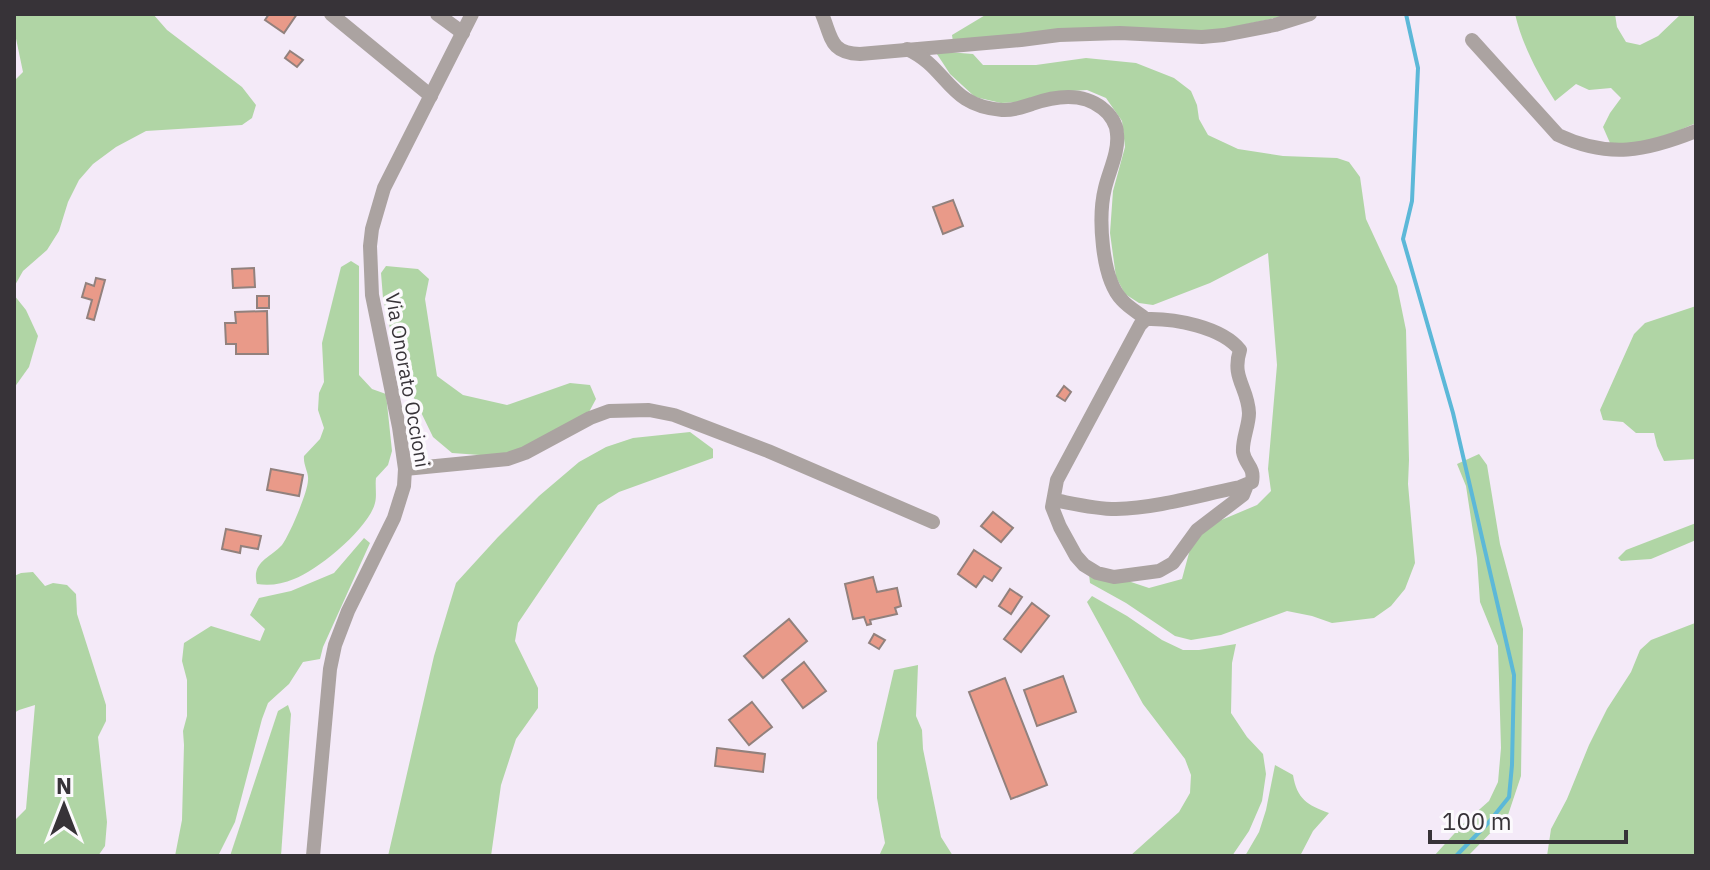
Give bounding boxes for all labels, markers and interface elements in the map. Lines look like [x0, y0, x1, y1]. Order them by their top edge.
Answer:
street label: Via Onorato Occioni [379, 291, 437, 469]
north arrow [24, 766, 104, 846]
text: N [56, 771, 72, 800]
scale bar [1430, 794, 1626, 844]
text: 100 m [1442, 805, 1512, 837]

